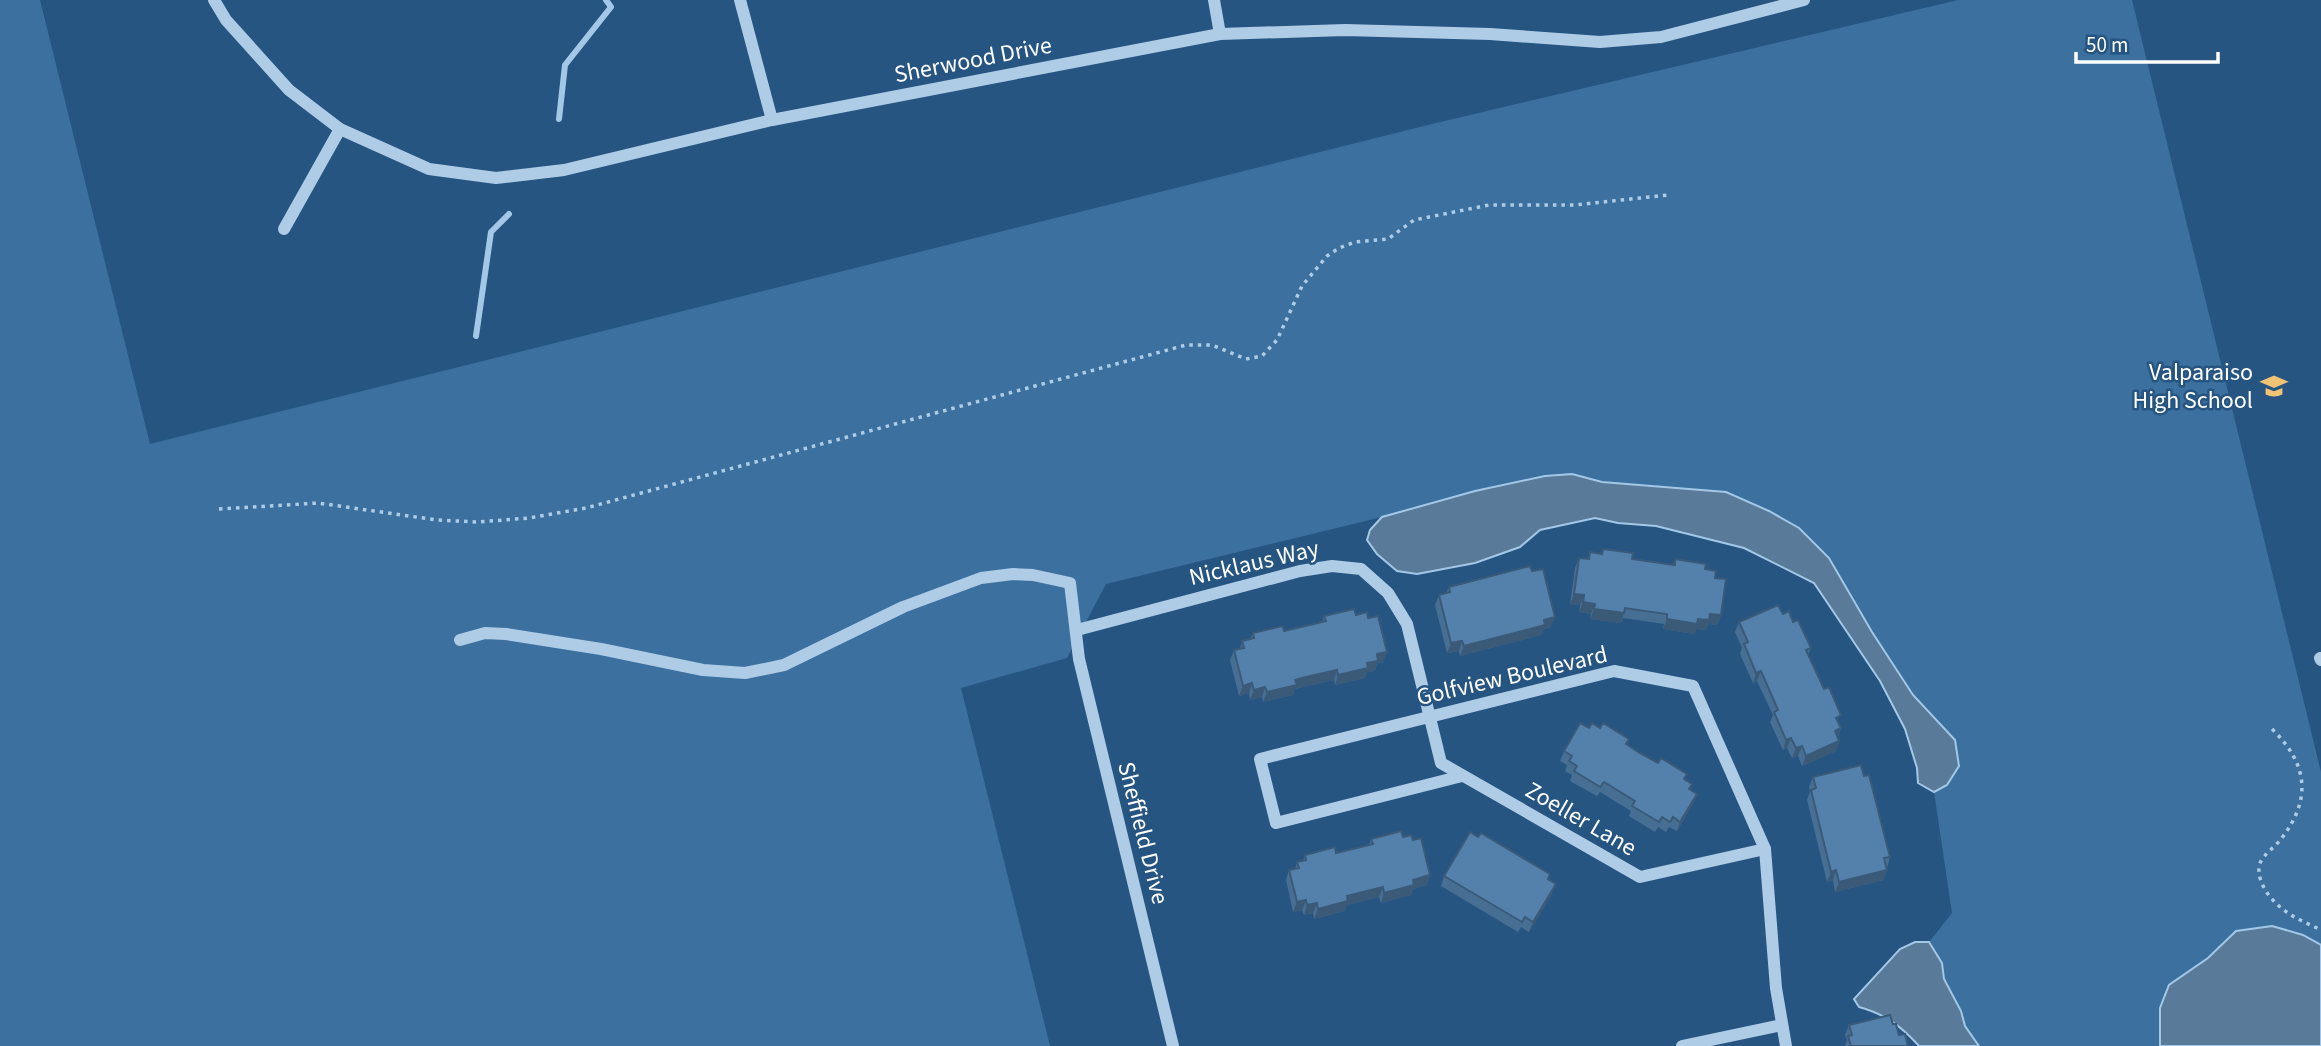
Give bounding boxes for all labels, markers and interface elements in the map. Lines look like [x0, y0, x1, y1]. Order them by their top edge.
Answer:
scale bar [2076, 21, 2218, 65]
street label: Sherwood Drive [891, 28, 1055, 92]
text: 50 m [2086, 30, 2128, 60]
place label: Valparaiso High School [2133, 355, 2253, 418]
school or university icon: Valparaiso High School [2259, 371, 2289, 401]
street label: Nicklaus Way [1186, 531, 1322, 595]
street label: Golfview Boulevard [1413, 637, 1611, 715]
street label: Sheffield Drive [1108, 758, 1178, 908]
street label: Zoeller Lane [1519, 773, 1643, 865]

